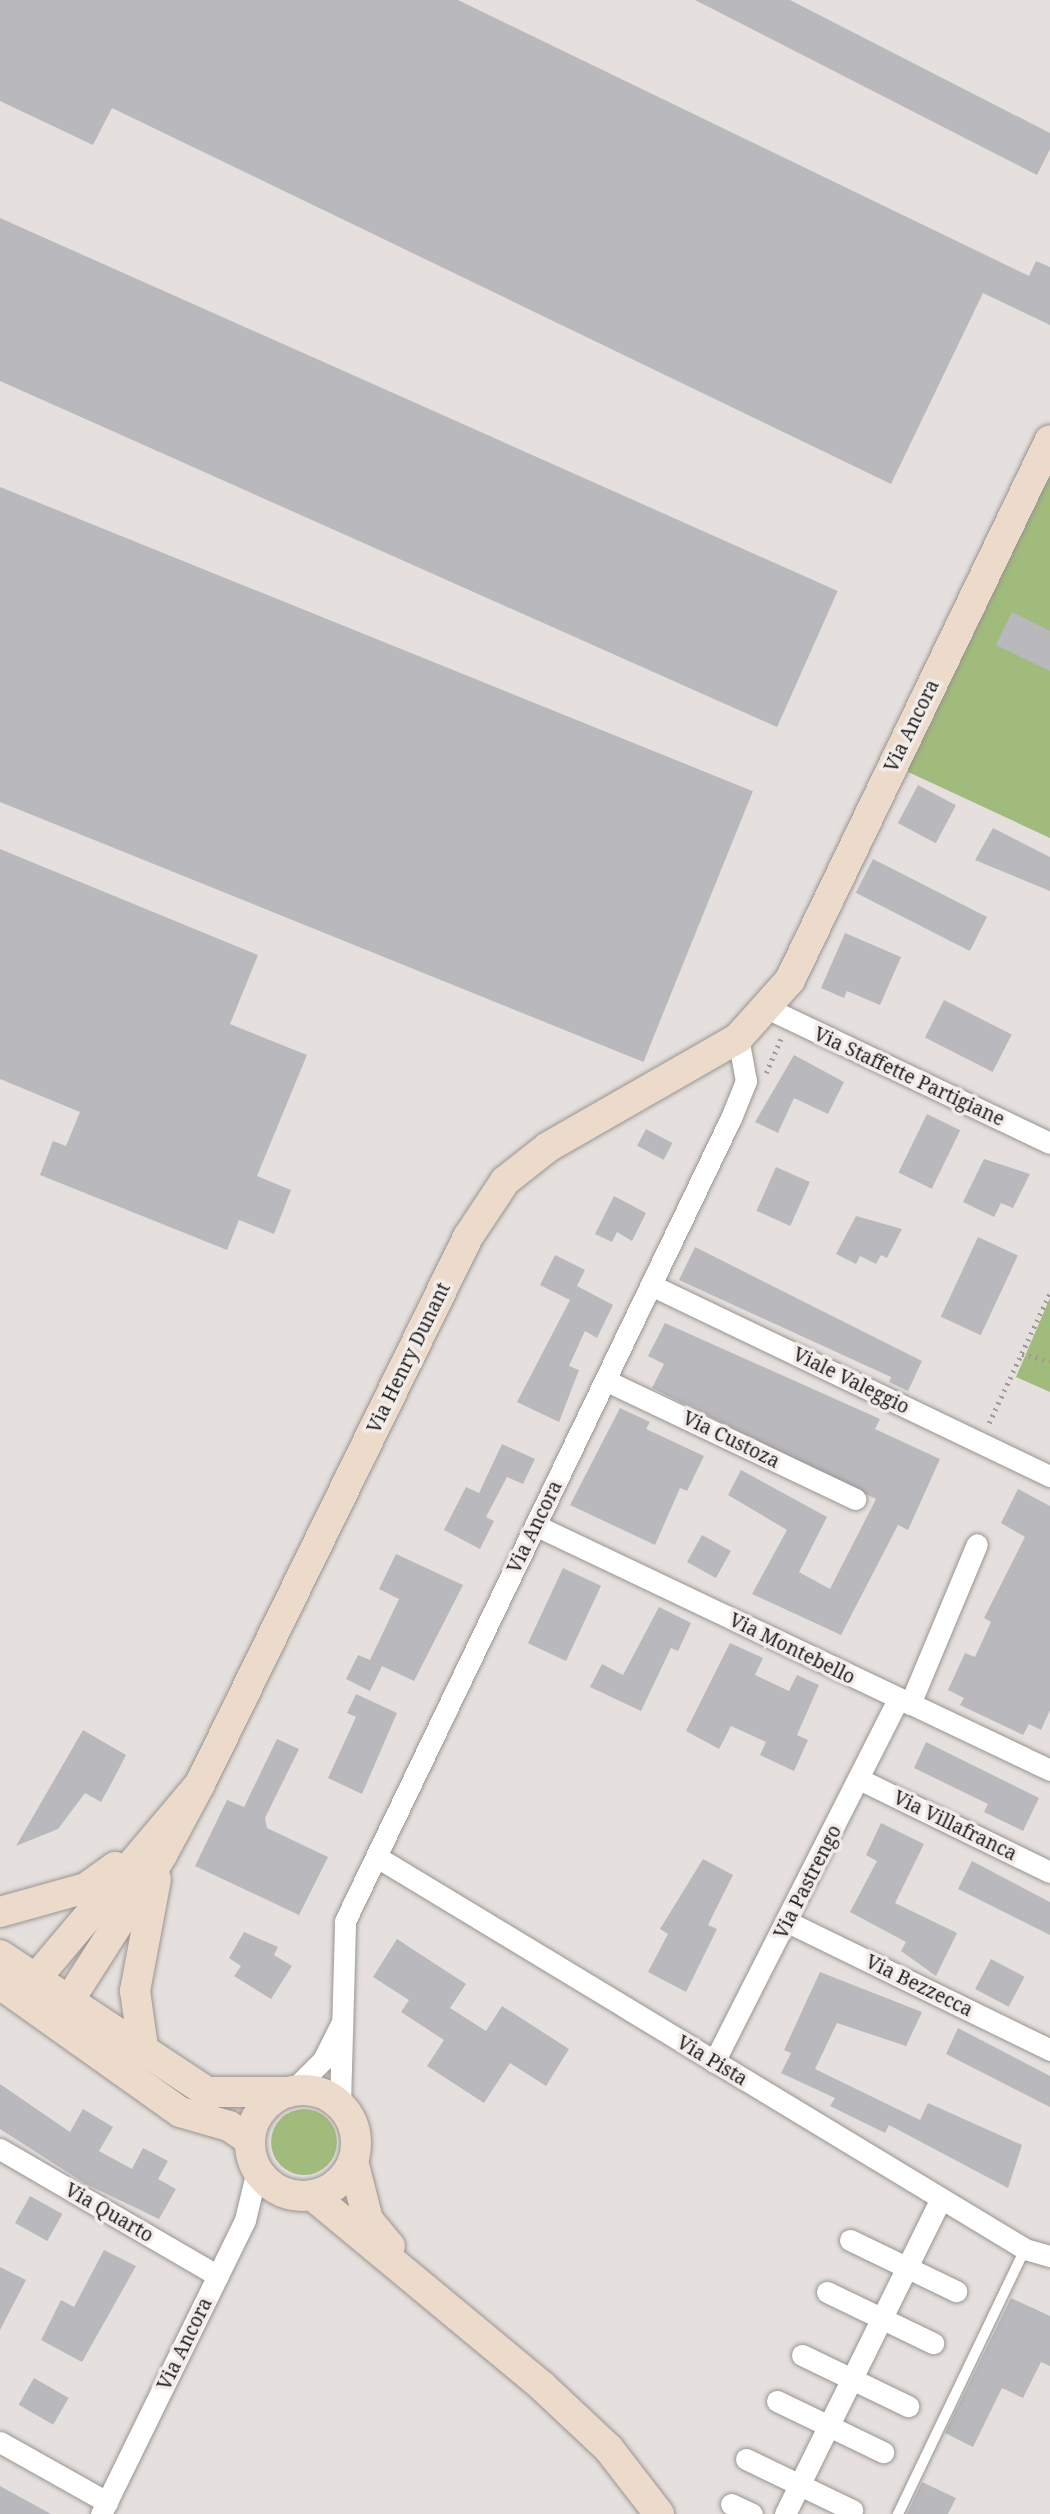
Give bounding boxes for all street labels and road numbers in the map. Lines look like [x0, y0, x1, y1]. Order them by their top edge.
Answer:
street label: Via Ancora [880, 676, 944, 776]
street label: Via Staffette Partigiane [810, 1023, 1008, 1131]
street label: Via Henry Dunant [363, 1279, 455, 1437]
street label: Viale Valeggio [789, 1343, 913, 1419]
street label: Via Custoza [679, 1407, 783, 1473]
street label: Via Ancora [503, 1477, 567, 1577]
street label: Via Montebello [725, 1609, 859, 1689]
street label: Via Villafranca [890, 1786, 1020, 1866]
street label: Via Pastrengo [770, 1821, 846, 1943]
street label: Via Bezzecca [862, 1950, 976, 2022]
street label: Via Pista [673, 2031, 751, 2091]
street label: Via Quarto [61, 2179, 157, 2247]
street label: Via Ancora [153, 2294, 217, 2394]

